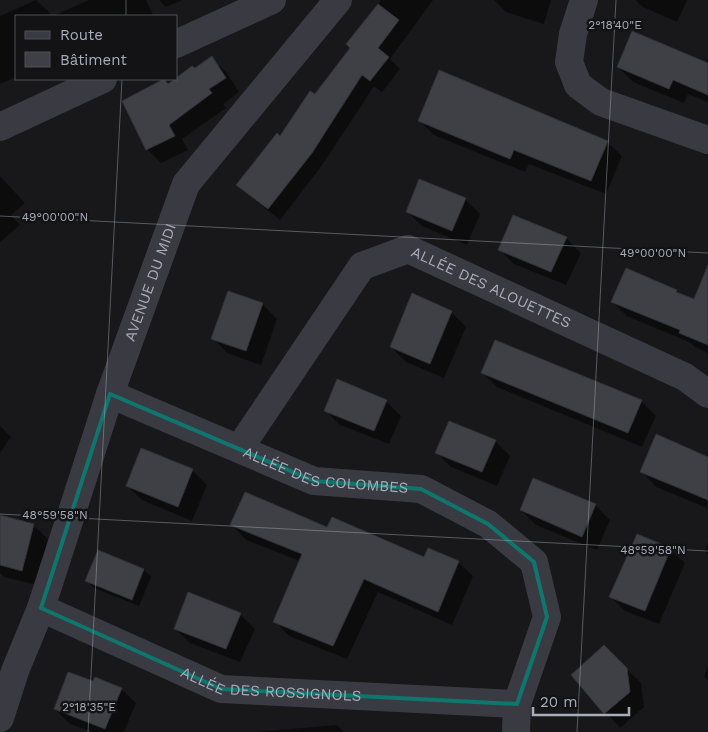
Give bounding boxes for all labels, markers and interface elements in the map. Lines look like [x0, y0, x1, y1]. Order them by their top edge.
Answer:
legend [15, 15, 178, 80]
text: 2°18'40"E [588, 18, 642, 32]
text: Route [60, 26, 103, 44]
text: Bâtiment [60, 51, 127, 69]
text: 49°00'00"N [22, 210, 88, 224]
street label: AVENUE DU MIDI [121, 221, 180, 344]
street label: ALLÉE DES ALOUETTES [408, 243, 574, 332]
text: 49°00'00"N [620, 246, 686, 260]
street label: ALLÉE DES COLOMBES [241, 443, 409, 497]
text: 48°59'58"N [22, 508, 88, 522]
text: 48°59'58"N [620, 543, 686, 557]
street label: ALLÉE DES ROSSIGNOLS [178, 663, 362, 705]
scale bar [533, 684, 629, 716]
text: 20 m [540, 693, 578, 711]
text: 2°18'35"E [62, 700, 116, 714]

